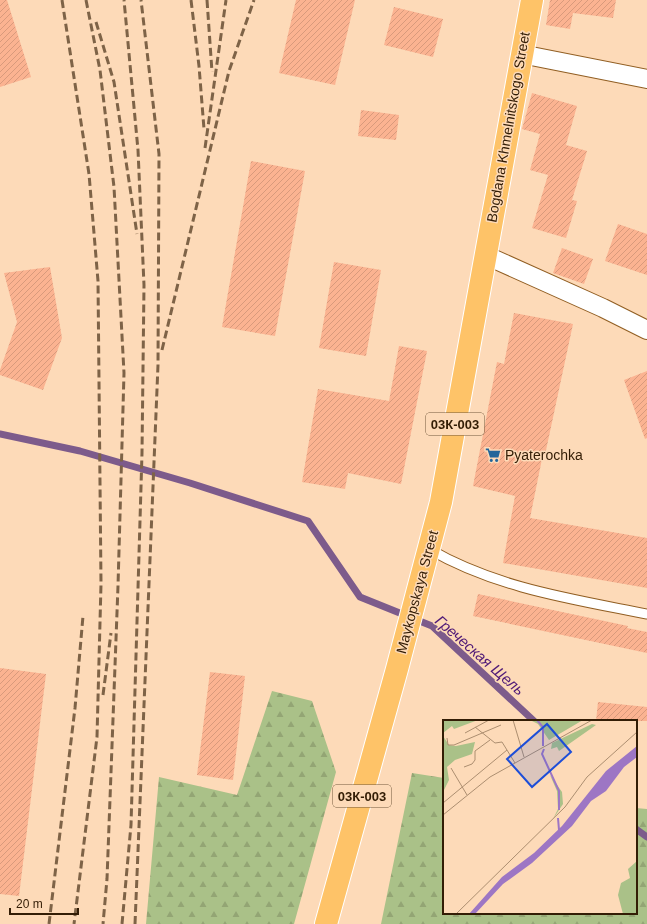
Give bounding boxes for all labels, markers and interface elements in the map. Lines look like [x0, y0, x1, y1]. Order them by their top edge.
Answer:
street label: Bogdana Khmelnitskogo Street [483, 30, 533, 223]
road number: 03К-003 [426, 413, 484, 435]
supermarket icon: Pyaterochka [484, 446, 502, 464]
place label: Pyaterochka [505, 447, 583, 463]
street label: Maykopskaya Street [393, 529, 441, 655]
water label: Греческая Щель [432, 612, 528, 698]
inset map [443, 720, 637, 914]
road number: 03К-003 [333, 785, 391, 807]
scale bar [10, 890, 78, 916]
text: 20 m [16, 897, 43, 911]

